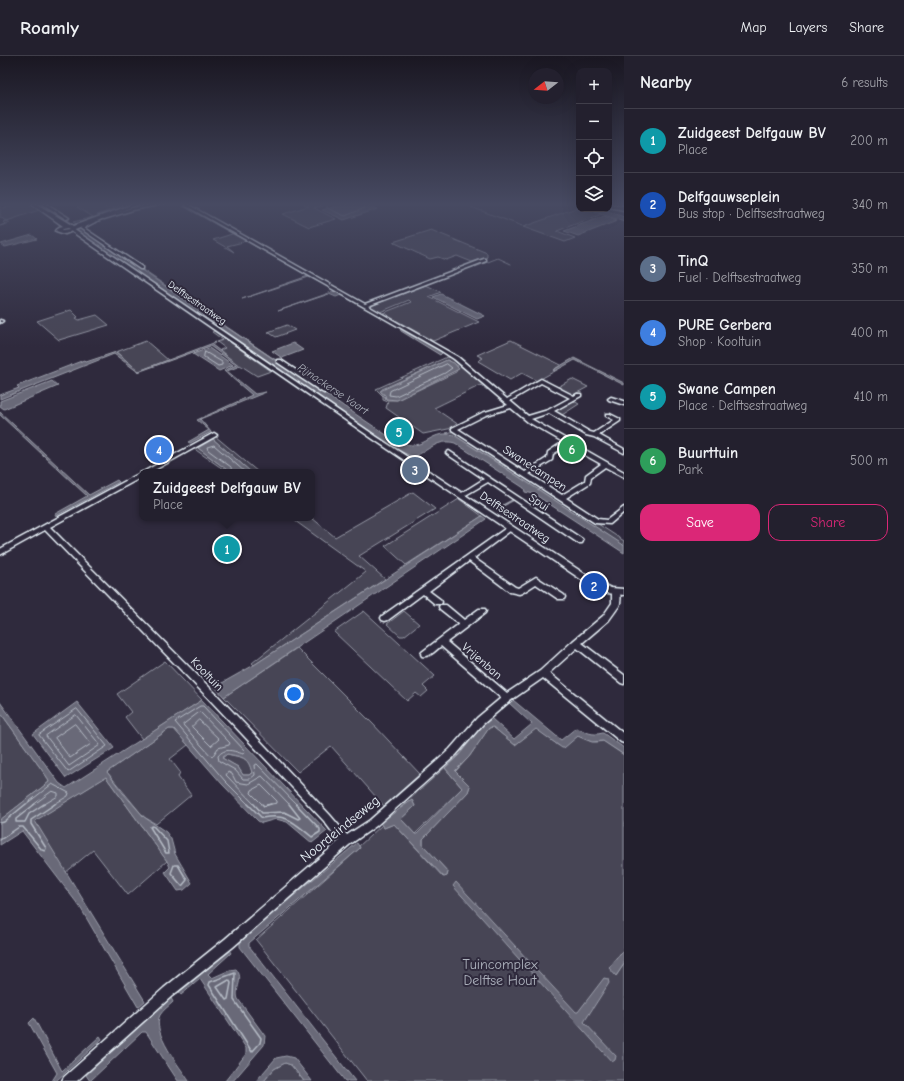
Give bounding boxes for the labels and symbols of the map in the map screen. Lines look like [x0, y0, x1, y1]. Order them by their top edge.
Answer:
north arrow [528, 68, 564, 104]
street label: Delftsestraatweg [166, 278, 228, 328]
water label: Pijnackerse Vaart [295, 361, 372, 418]
pin: 5 [386, 417, 412, 447]
pin: 6 [559, 434, 585, 464]
pin: 4 [146, 435, 172, 465]
street label: Swanecampen [500, 442, 570, 494]
pin: 3 [402, 455, 428, 485]
street label: Delftsestraatweg [477, 488, 553, 546]
street label: Spui [526, 490, 552, 514]
pin: 1 [214, 534, 240, 564]
pin: 2 [581, 571, 607, 601]
street label: Vrijenban [459, 640, 505, 682]
street label: Kooltuin [188, 654, 226, 694]
your location [284, 684, 304, 704]
street label: Noordeindseweg [297, 792, 383, 866]
park label: Tuincomplex Delftse Hout [462, 956, 538, 989]

